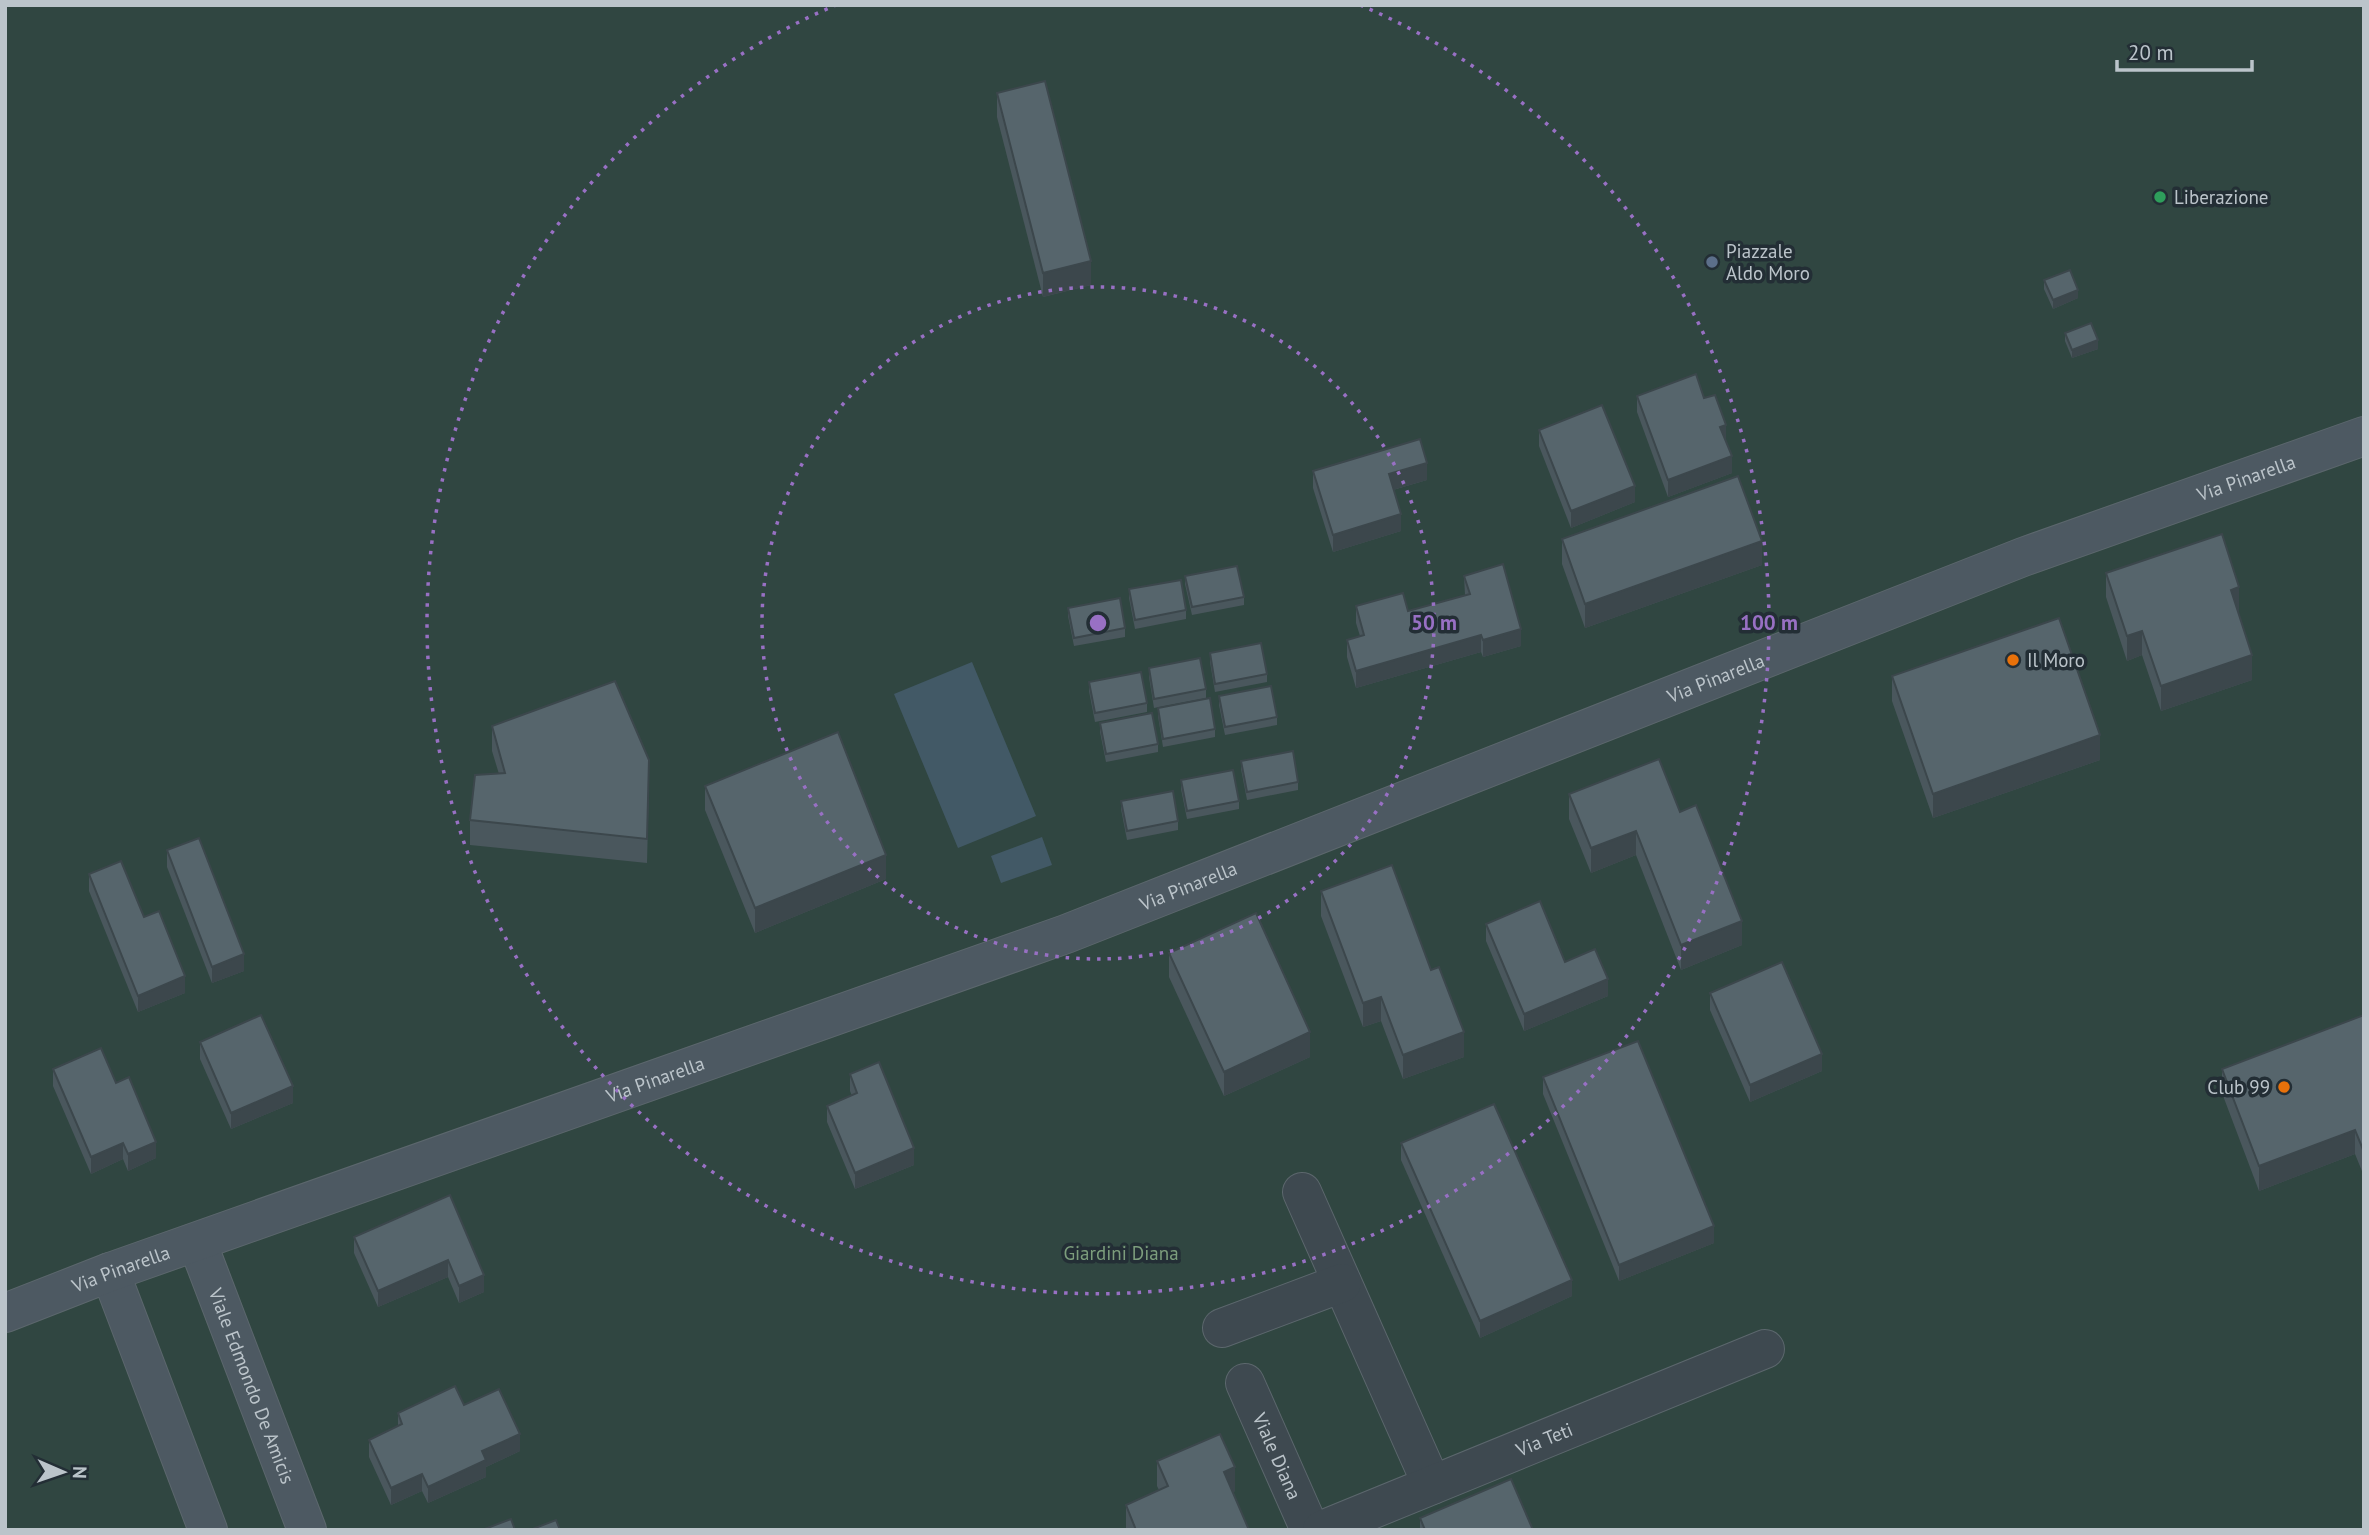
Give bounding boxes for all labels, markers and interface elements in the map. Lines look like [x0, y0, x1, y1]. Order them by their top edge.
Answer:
scale bar [2117, 28, 2252, 72]
text: 20 m [2128, 39, 2174, 66]
place label: Liberazione [2174, 185, 2269, 209]
marker: Liberazione [2152, 189, 2168, 205]
place label: Piazzale Aldo Moro [1726, 239, 1810, 285]
marker: Piazzale Aldo Moro [1704, 254, 1720, 270]
street label: Via Pinarella [2193, 449, 2298, 507]
text: 50 m [1411, 609, 1457, 636]
text: 100 m [1740, 609, 1798, 636]
centre of rings [1086, 611, 1110, 635]
street label: Via Pinarella [1663, 648, 1768, 708]
place label: Il Moro [2027, 648, 2085, 672]
marker: Il Moro [2005, 652, 2021, 668]
street label: Via Pinarella [1135, 856, 1240, 916]
street label: Via Pinarella [602, 1051, 708, 1108]
place label: Club 99 [2207, 1075, 2270, 1099]
marker: Club 99 [2276, 1079, 2292, 1095]
street label: Via Pinarella [67, 1240, 173, 1298]
park label: Giardini Diana [1063, 1241, 1179, 1265]
street label: Viale Edmondo De Amicis [203, 1284, 300, 1487]
street label: Viale Diana [1247, 1408, 1307, 1503]
street label: Via Teti [1511, 1417, 1576, 1462]
north arrow [28, 1437, 98, 1507]
text: N [68, 1466, 92, 1479]

